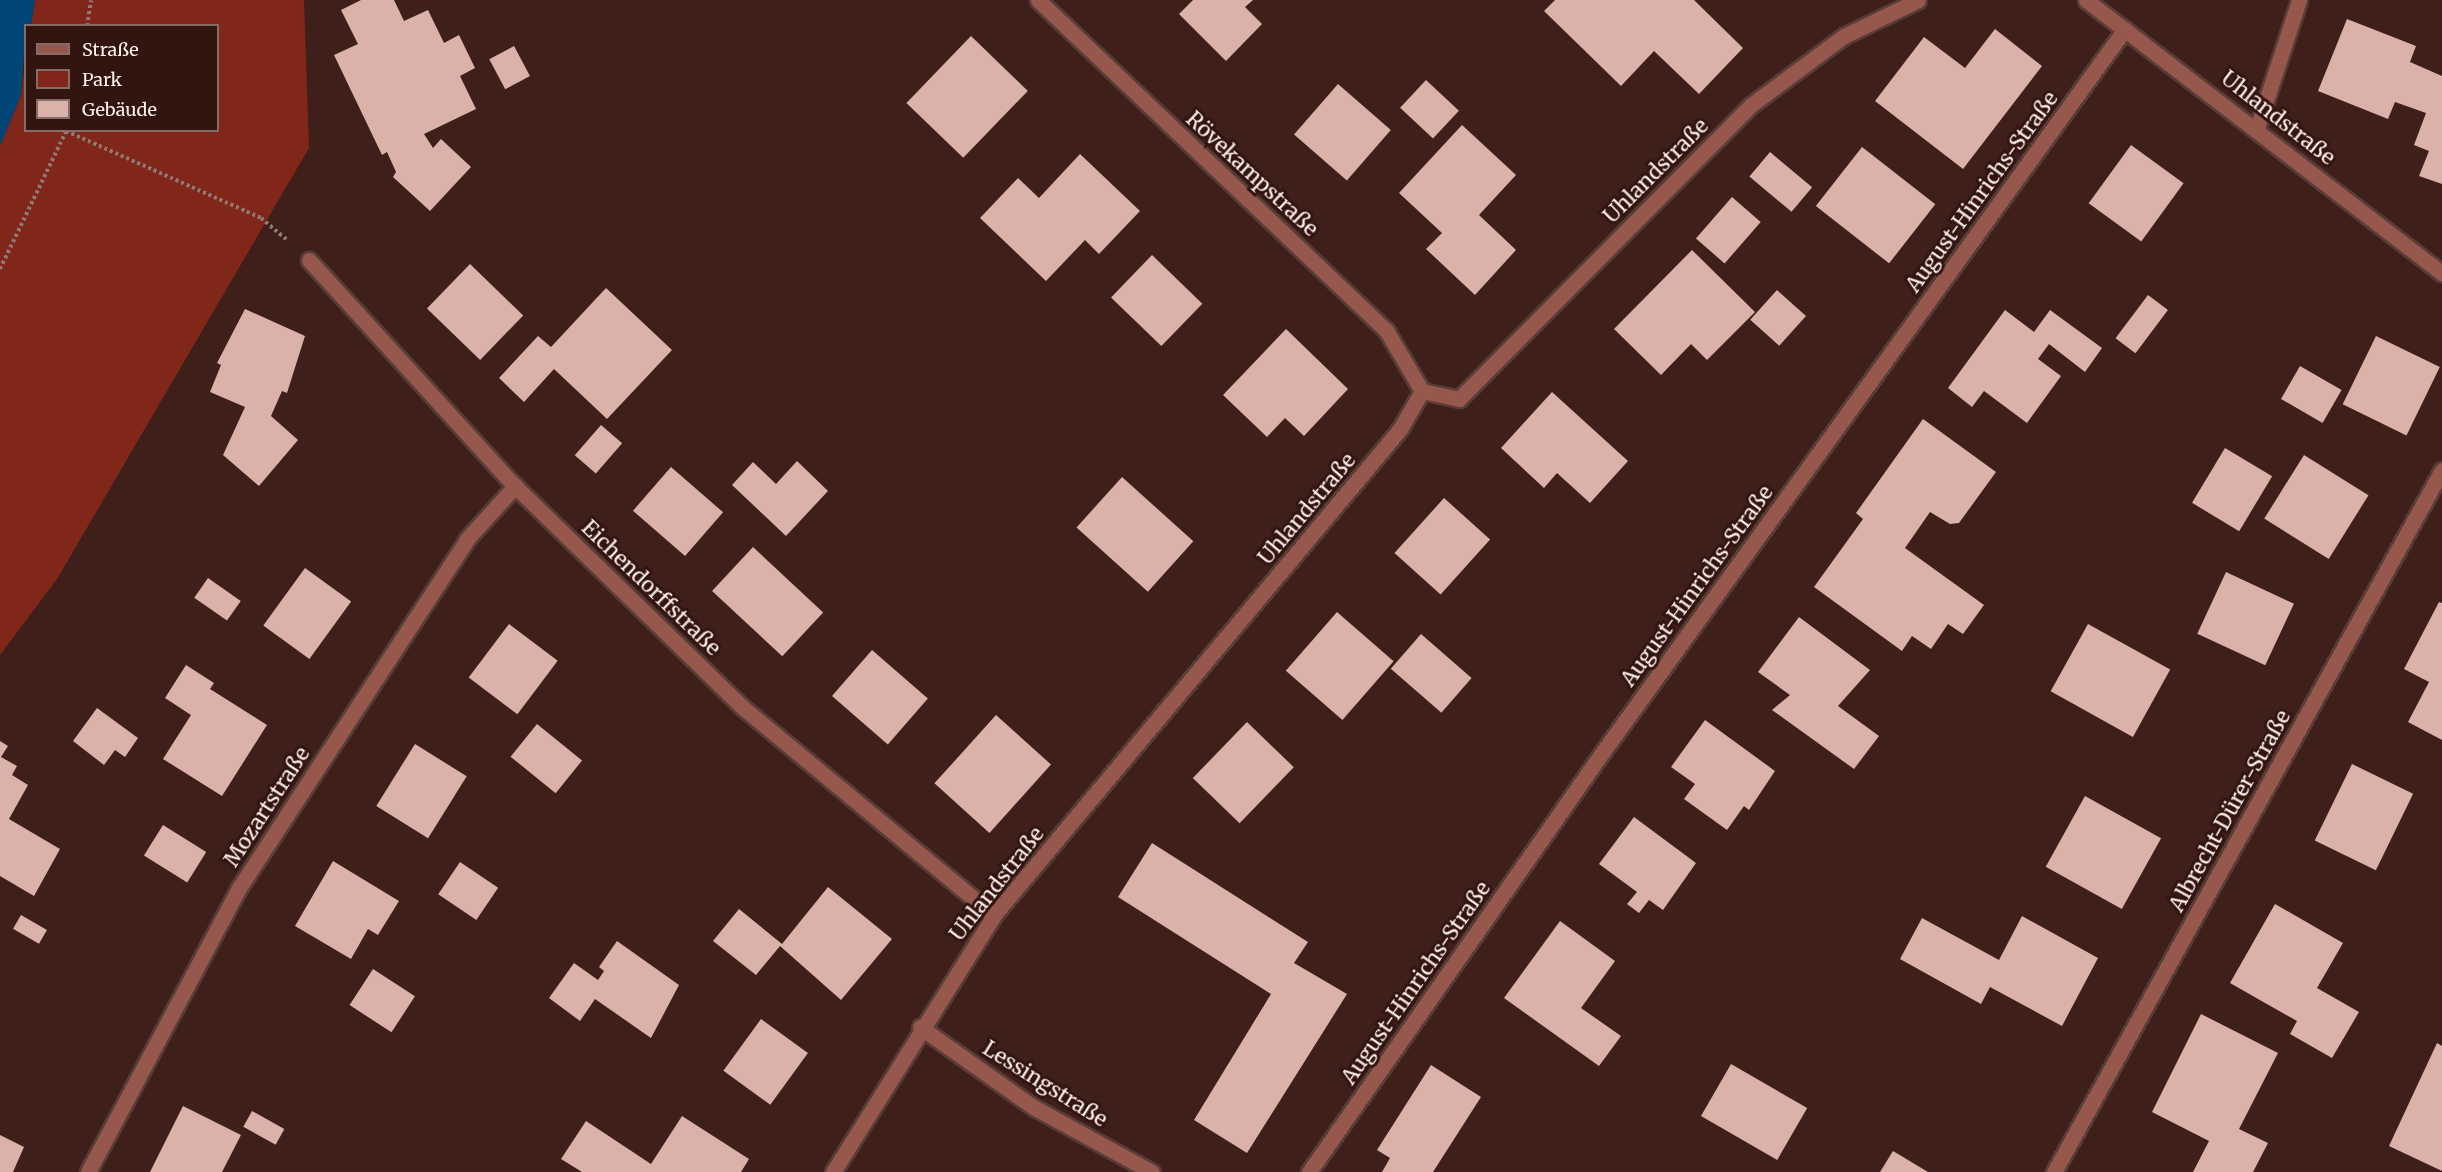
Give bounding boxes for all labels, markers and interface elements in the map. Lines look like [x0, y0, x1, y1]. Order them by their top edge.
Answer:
legend [24, 24, 219, 132]
text: Straße [82, 38, 139, 61]
street label: Uhlandstraße [2216, 66, 2340, 170]
text: Park [82, 68, 122, 91]
street label: August-Hinrichs-Straße [1901, 87, 2063, 297]
text: Gebäude [82, 98, 157, 121]
street label: Rövekampstraße [1181, 106, 1323, 242]
street label: Uhlandstraße [1598, 113, 1714, 229]
street label: Uhlandstraße [1253, 448, 1361, 570]
street label: August-Hinrichs-Straße [1616, 481, 1778, 691]
street label: Eichendorffstraße [576, 515, 726, 661]
street label: Albrecht-Dürer-Straße [2164, 706, 2296, 916]
street label: Mozartstraße [219, 742, 315, 872]
street label: Uhlandstraße [945, 822, 1049, 946]
street label: August-Hinrichs-Straße [1336, 877, 1496, 1089]
street label: Lessingstraße [978, 1036, 1112, 1132]

